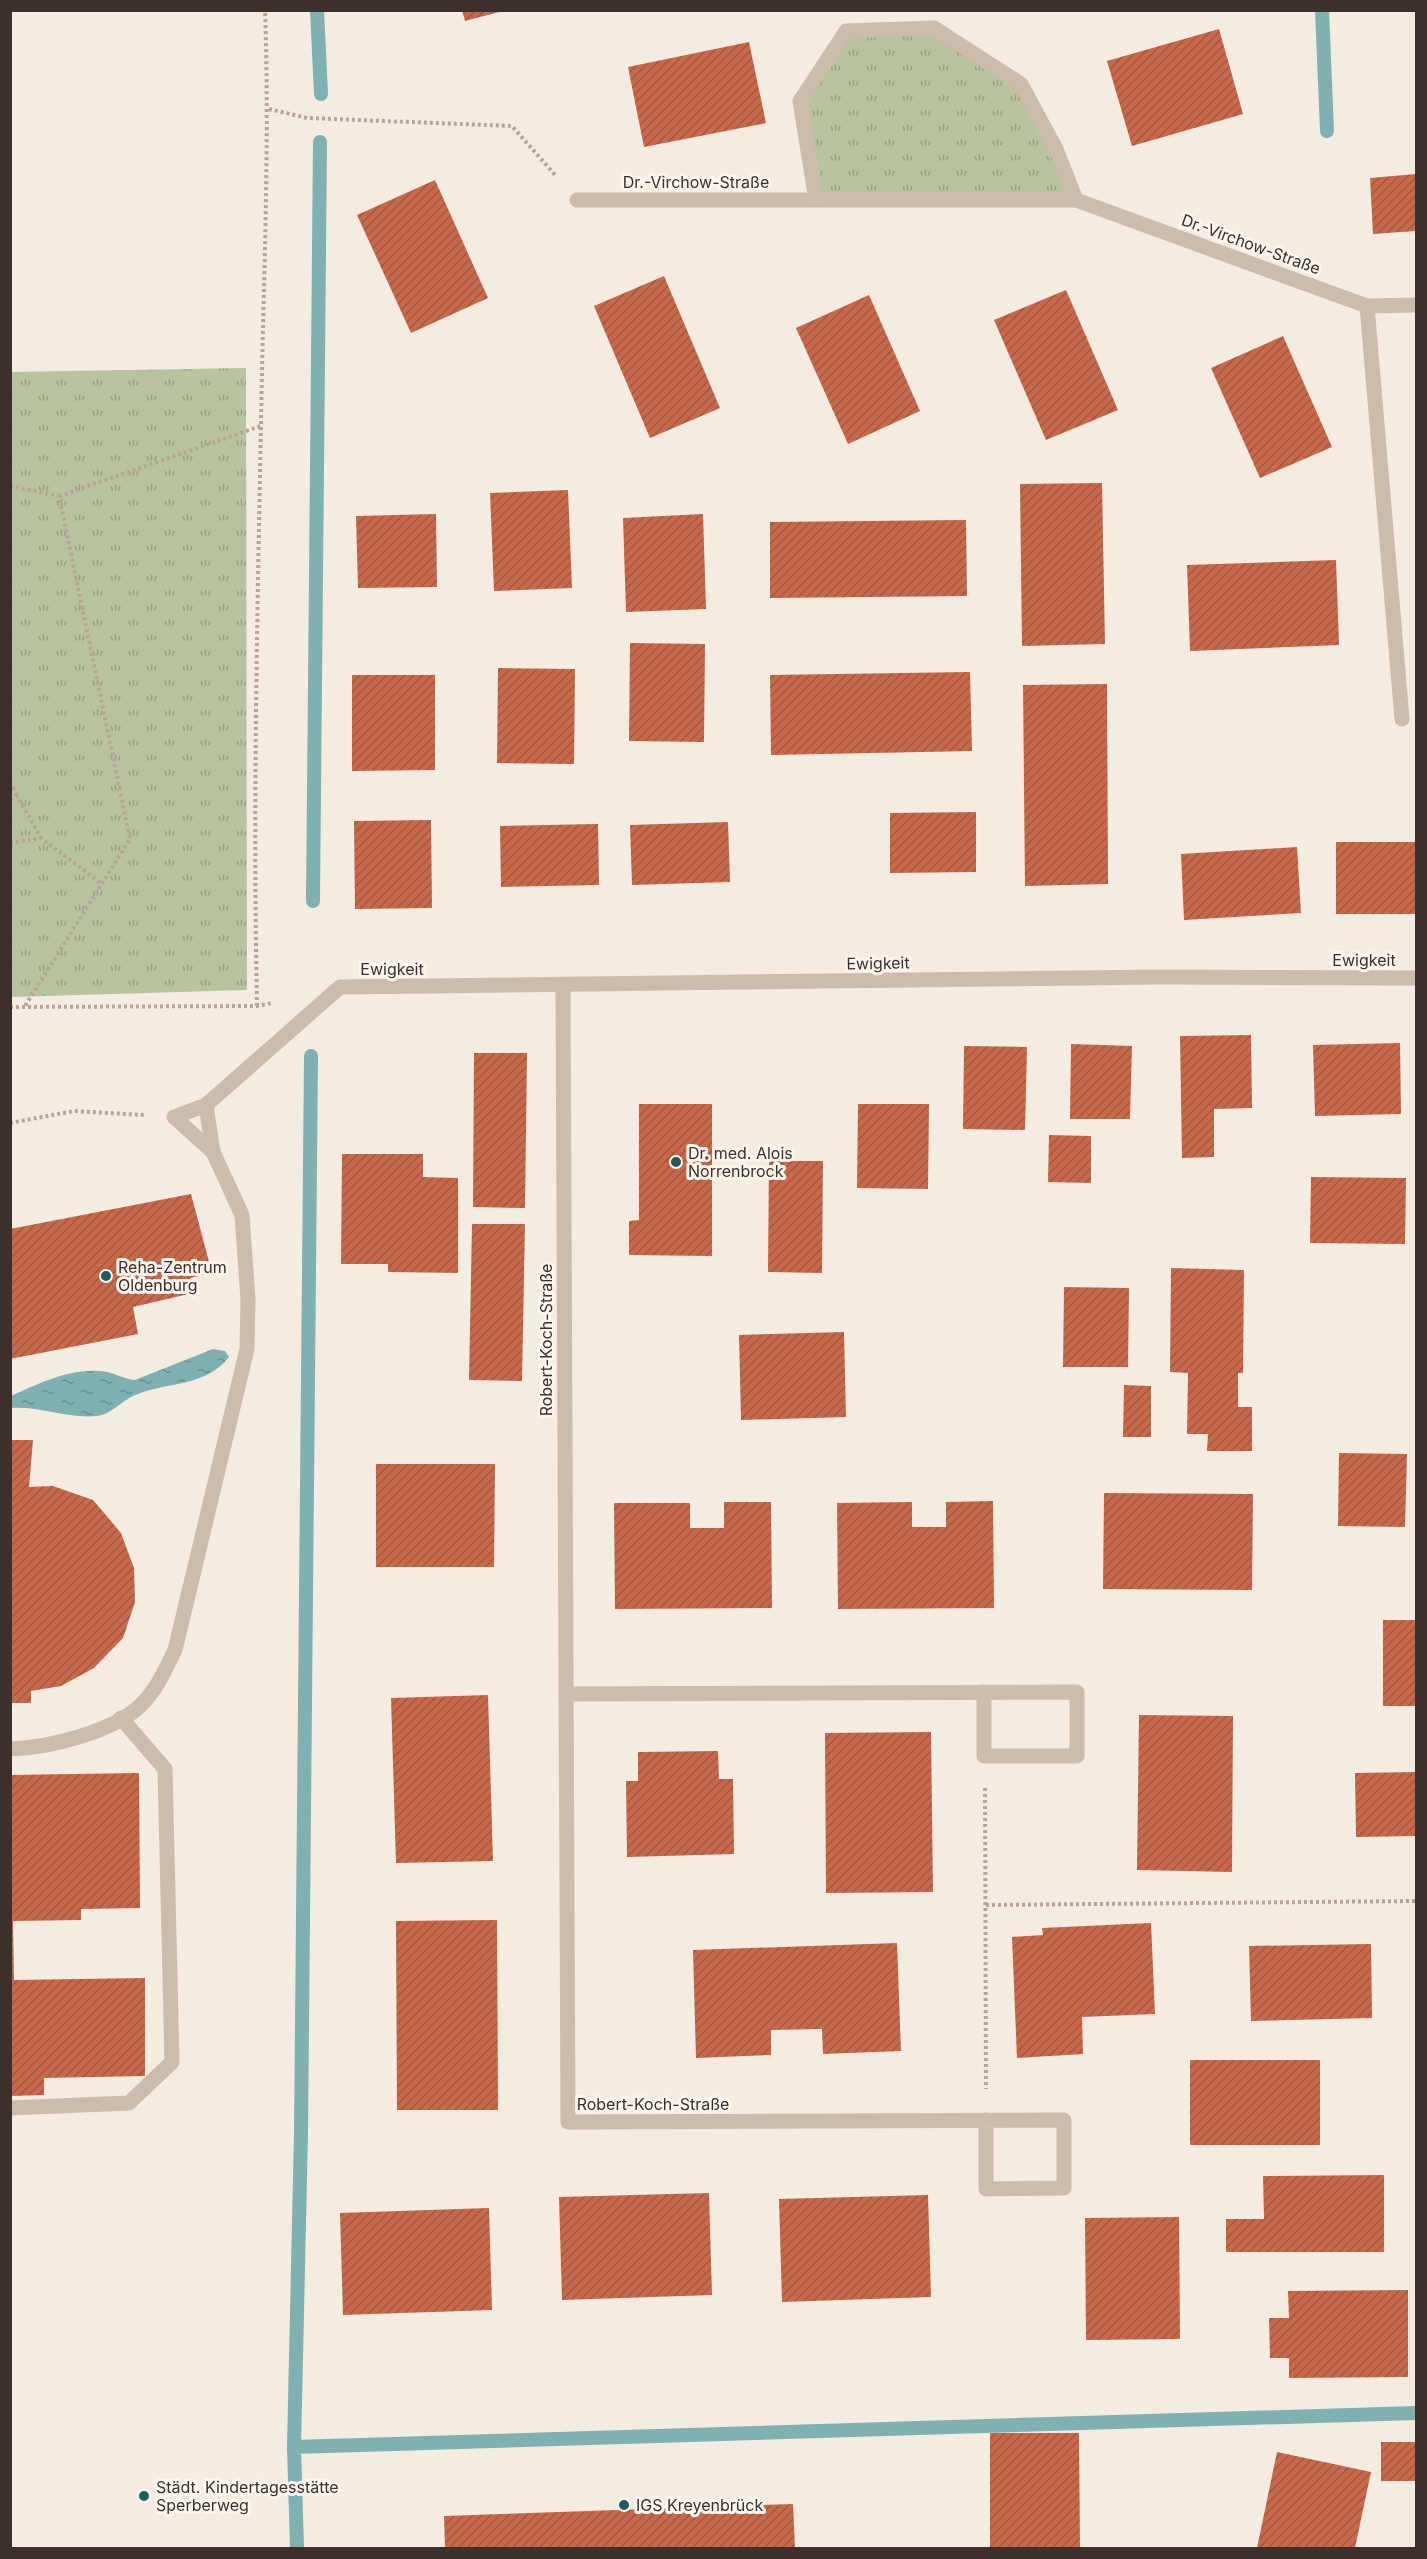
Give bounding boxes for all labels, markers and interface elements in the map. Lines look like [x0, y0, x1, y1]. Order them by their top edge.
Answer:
street label: Dr.-Virchow-Straße [623, 172, 769, 192]
street label: Dr.-Virchow-Straße [1179, 210, 1323, 278]
street label: Ewigkeit [1332, 950, 1396, 970]
street label: Ewigkeit [846, 952, 910, 974]
street label: Ewigkeit [360, 959, 424, 979]
place label: Dr. med. Alois Norrenbrock [688, 1143, 793, 1181]
marker: Dr. med. Alois Norrenbrock [669, 1155, 683, 1169]
place label: Reha-Zentrum Oldenburg [118, 1257, 227, 1295]
street label: Robert-Koch-Straße [536, 1264, 556, 1416]
marker: Reha-Zentrum Oldenburg [99, 1269, 113, 1283]
street label: Robert-Koch-Straße [577, 2094, 729, 2114]
place label: Städt. Kindertagesstätte Sperberweg [156, 2477, 339, 2515]
marker: Städt. Kindertagesstätte Sperberweg [137, 2489, 151, 2503]
place label: IGS Kreyenbrück [636, 2495, 763, 2515]
marker: IGS Kreyenbrück [617, 2498, 631, 2512]

